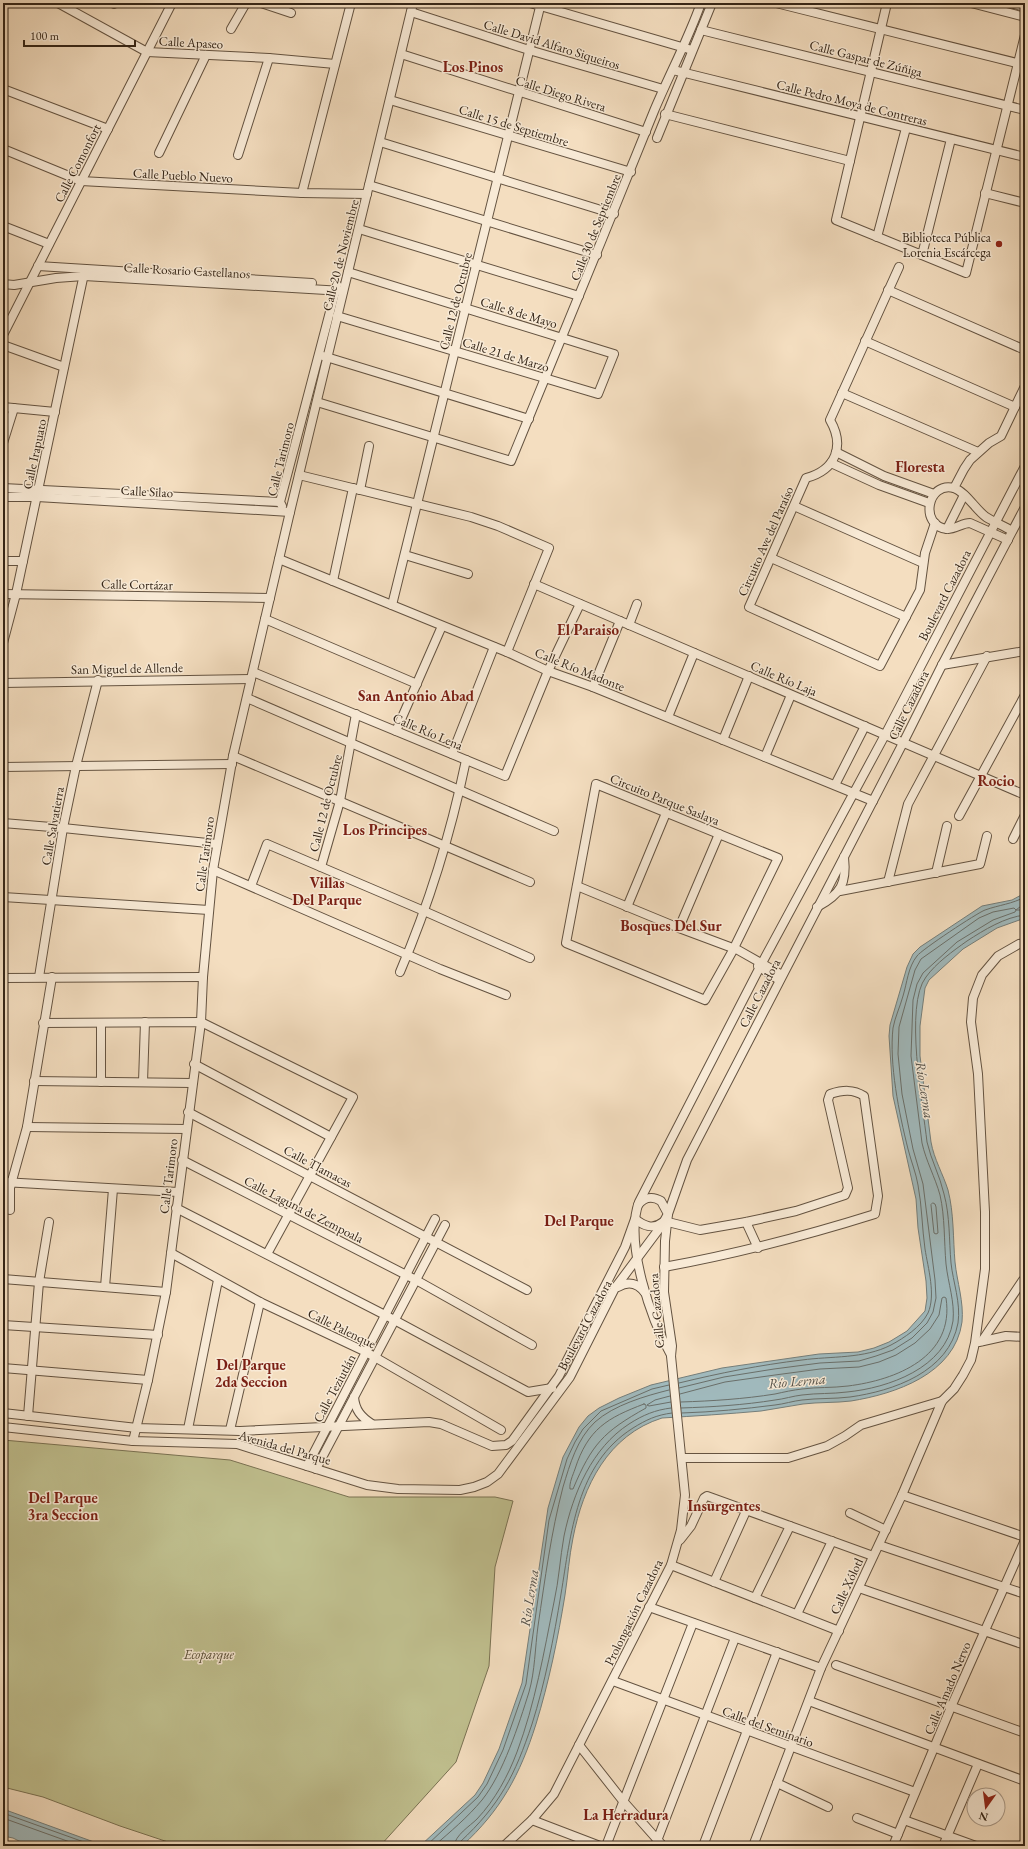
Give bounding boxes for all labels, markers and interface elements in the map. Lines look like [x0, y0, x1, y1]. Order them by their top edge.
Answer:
street label: Calle David Alfaro Siqueiros [482, 16, 622, 73]
scale bar [24, 22, 135, 48]
text: 100 m [30, 28, 60, 44]
street label: Calle Apaseo [158, 32, 224, 53]
street label: Calle Gaspar de Zúñiga [808, 36, 925, 81]
district label: Los Pinos [443, 57, 503, 76]
street label: Calle Diego Rivera [514, 72, 609, 116]
street label: Calle Pedro Moya de Contreras [775, 76, 929, 129]
street label: Calle 15 de Septiembre [457, 101, 571, 150]
street label: Calle Comonfort [50, 121, 105, 205]
street label: Calle Pueblo Nuevo [133, 164, 233, 187]
street label: Calle 30 de Septiembre [566, 171, 625, 283]
street label: Calle 20 de Noviembre [318, 198, 363, 313]
place label: Biblioteca Pública Lorenia Escárcega [902, 229, 992, 261]
marker: Biblioteca Pública Lorenia Escárcega [994, 239, 1004, 249]
street label: Calle 12 de Octubre [435, 251, 476, 352]
street label: Calle Rosario Castellanos [123, 259, 251, 282]
street label: Calle 8 de Mayo [478, 293, 559, 332]
street label: Calle 21 de Marzo [460, 333, 551, 376]
street label: Calle Irapuato [19, 417, 50, 491]
street label: Calle Tarimoro [263, 420, 298, 498]
district label: Floresta [895, 457, 945, 476]
street label: Calle Silao [120, 482, 174, 501]
street label: Circuito Ave del Paraíso [734, 483, 797, 599]
street label: Boulevard Cazadora [914, 546, 975, 644]
street label: Calle Cortázar [101, 575, 174, 594]
district label: El Paraiso [557, 620, 619, 639]
street label: Calle Río Madonte [532, 644, 627, 695]
street label: Calle Río Laja [748, 657, 820, 700]
street label: San Miguel de Allende [71, 659, 183, 678]
street label: Calle Cazadora [884, 667, 933, 743]
district label: San Antonio Abad [358, 686, 475, 705]
street label: Calle Río Lena [390, 709, 466, 754]
street label: Calle 12 de Octubre [305, 753, 346, 854]
street label: Circuito Parque Saslaya [607, 770, 723, 830]
district label: Rocio [977, 771, 1015, 790]
street label: Calle Salvatierra [37, 785, 68, 867]
street label: Calle Tarimoro [191, 815, 218, 893]
district label: Los Principes [343, 820, 427, 839]
district label: Villas Del Parque [292, 873, 362, 909]
district label: Bosques Del Sur [620, 916, 722, 935]
street label: Calle Cazadora [735, 955, 784, 1031]
water label: Río Lerma [912, 1060, 938, 1120]
street label: Calle Tarimoro [155, 1137, 182, 1215]
street label: Calle Tlamacas [281, 1141, 355, 1192]
street label: Calle Laguna de Zempoala [241, 1172, 367, 1247]
district label: Del Parque [544, 1211, 614, 1230]
street label: Calle Cazadora [645, 1272, 668, 1349]
street label: Boulevard Cazadora [553, 1276, 616, 1373]
street label: Calle Palenque [305, 1305, 379, 1352]
street label: Calle Teziutlán [309, 1351, 360, 1425]
district label: Del Parque 2da Seccion [215, 1355, 288, 1391]
water label: Río Lerma [767, 1370, 827, 1392]
street label: Avenida del Parque [236, 1426, 333, 1469]
district label: Del Parque 3ra Seccion [28, 1488, 99, 1524]
district label: Insurgentes [688, 1496, 760, 1515]
street label: Calle Xólotl [826, 1555, 867, 1617]
street label: Prolongación Cazadora [600, 1556, 667, 1668]
water label: Río Lerma [516, 1568, 542, 1628]
street label: Calle Amado Nervo [920, 1639, 975, 1737]
park label: Ecoparque [183, 1646, 235, 1664]
street label: Calle del Seminario [720, 1702, 816, 1751]
north arrow [966, 1787, 1006, 1827]
district label: La Herradura [583, 1805, 669, 1824]
text: N [977, 1809, 990, 1825]

